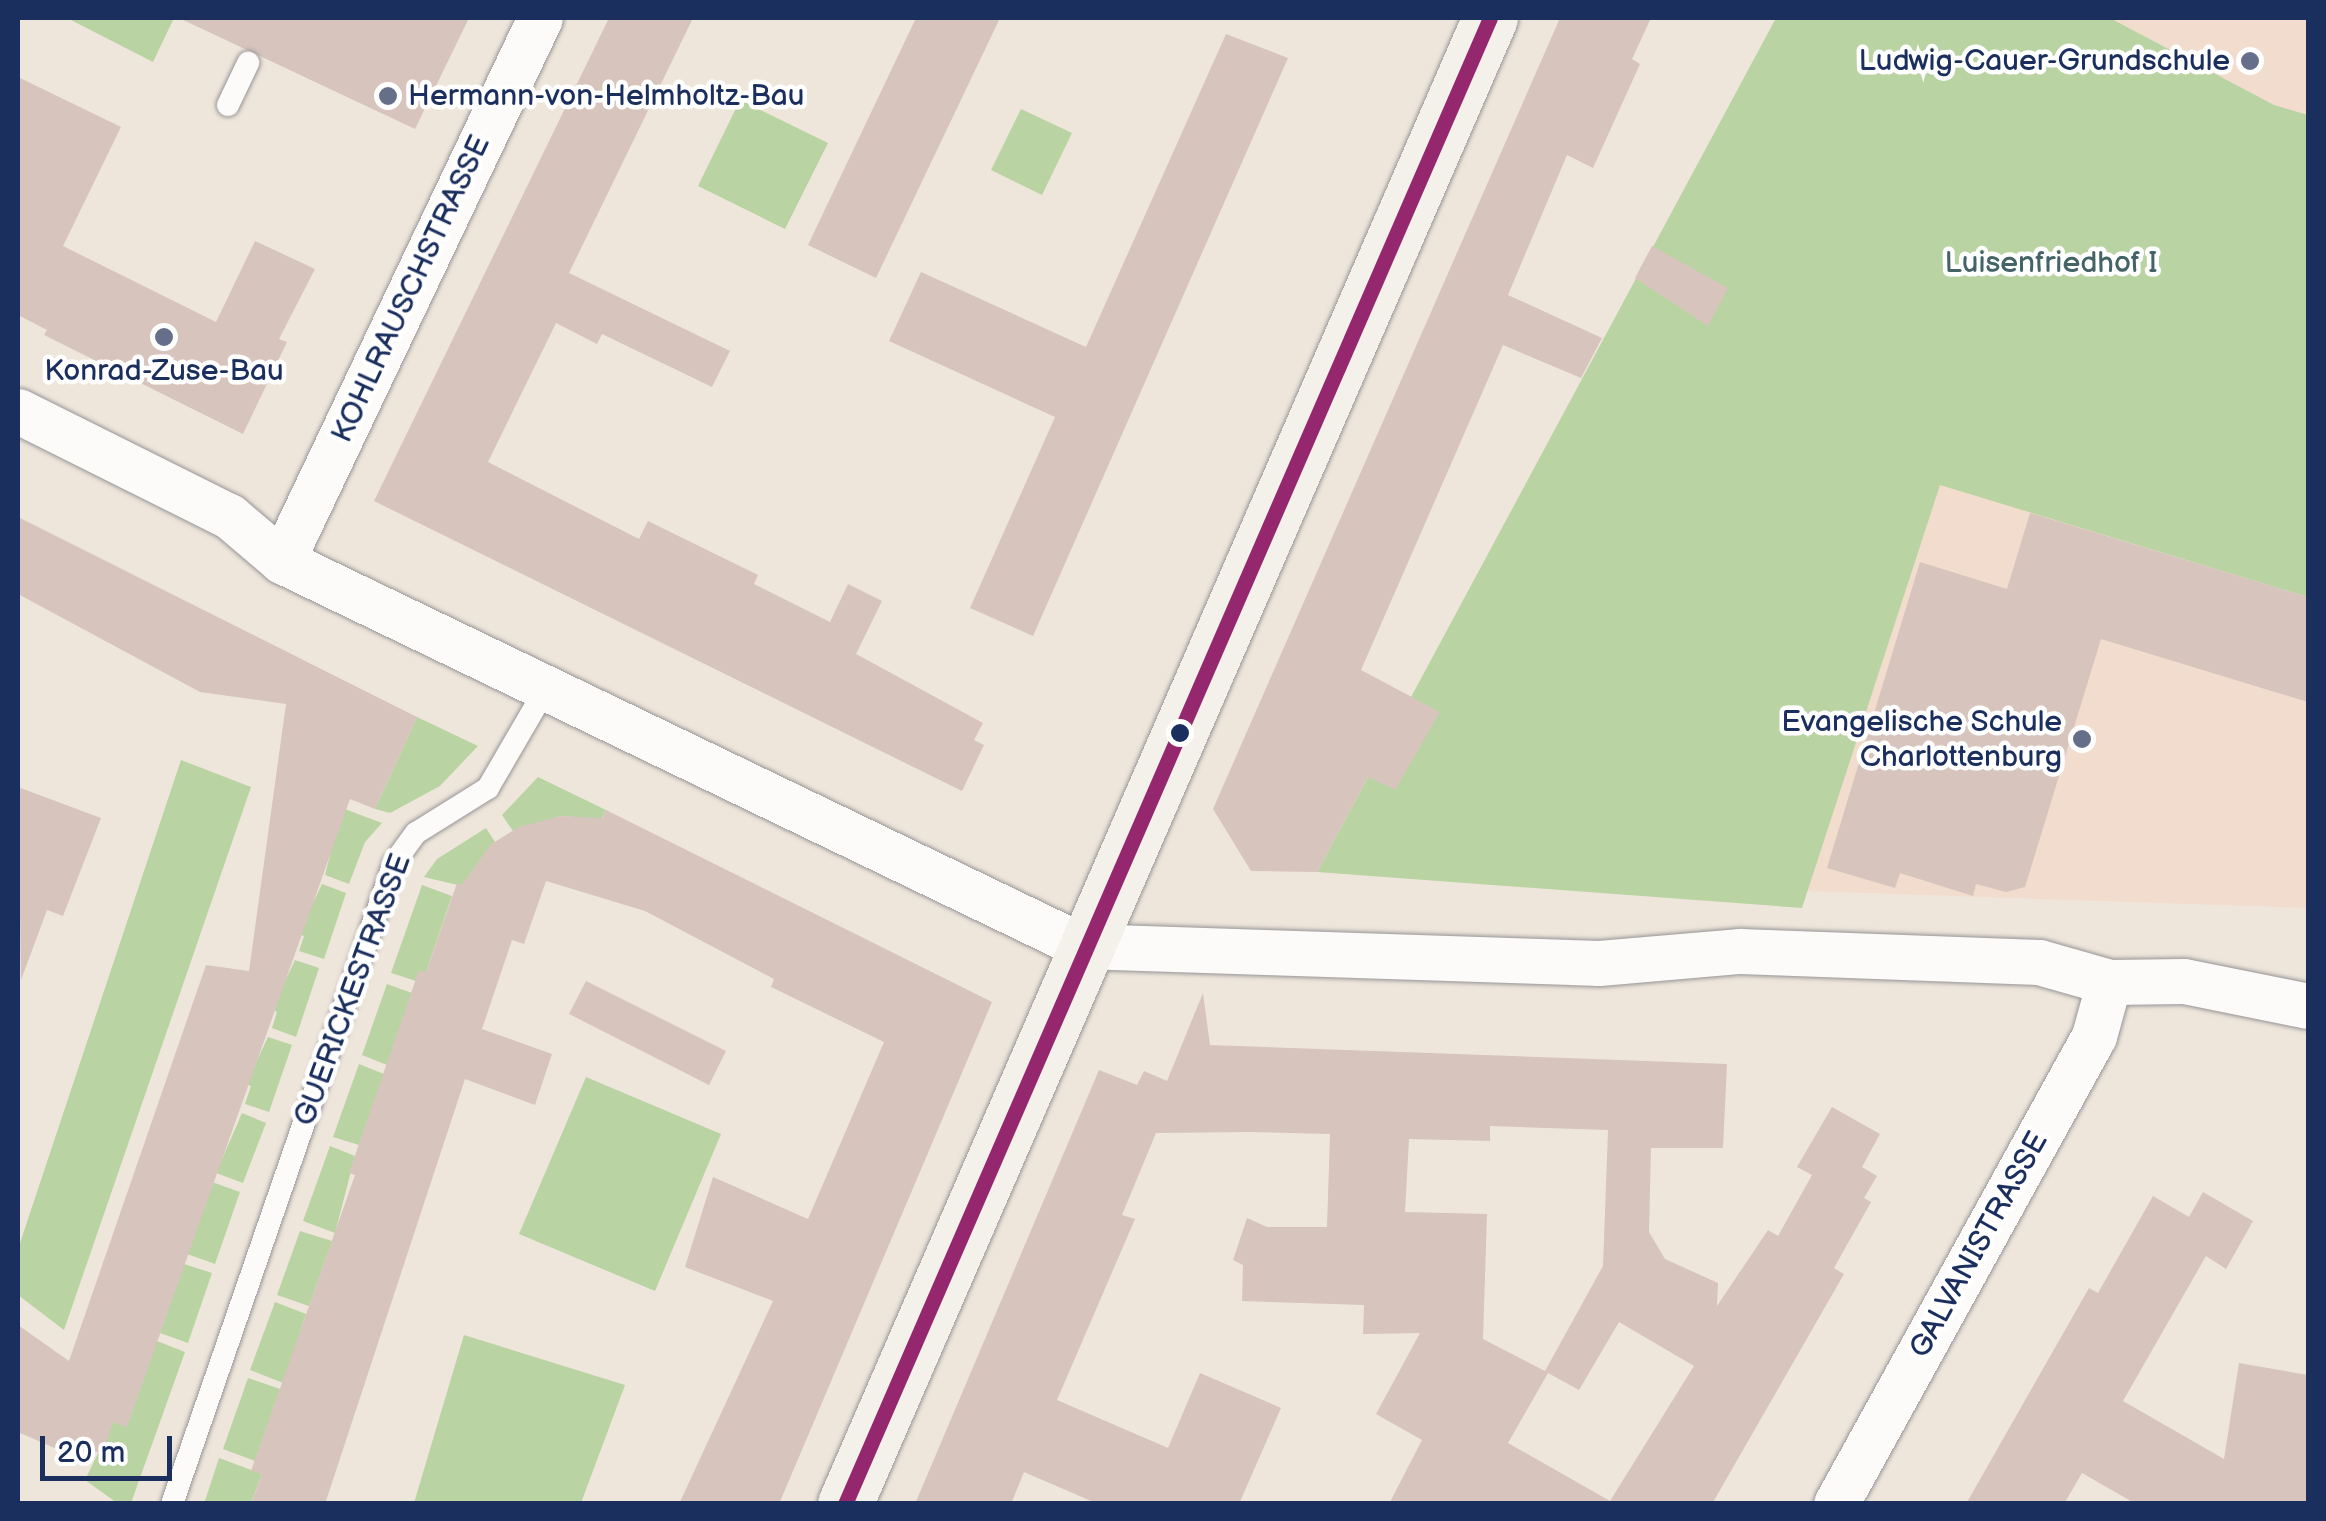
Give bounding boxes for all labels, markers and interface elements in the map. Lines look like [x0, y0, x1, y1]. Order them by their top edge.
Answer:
place label: Ludwig-Cauer-Grundschule [1858, 43, 2230, 79]
marker: Ludwig-Cauer-Grundschule [2239, 50, 2261, 72]
place label: Hermann-von-Helmholtz-Bau [408, 78, 804, 114]
marker: Hermann-von-Helmholtz-Bau [377, 85, 399, 107]
street label: KOHLRAUSCHSTRASSE [324, 130, 498, 448]
park label: Luisenfriedhof I [1944, 245, 2158, 281]
marker: Konrad-Zuse-Bau [153, 326, 175, 348]
place label: Konrad-Zuse-Bau [44, 353, 284, 389]
place label: Evangelische Schule Charlottenburg [1781, 704, 2062, 774]
unlabelled marker [1170, 723, 1190, 743]
marker: Evangelische Schule Charlottenburg [2071, 728, 2093, 750]
street label: GUERICKESTRASSE [287, 849, 419, 1131]
street label: GALVANISTRASSE [1902, 1126, 2056, 1364]
scale bar [45, 1416, 178, 1478]
text: 20 m [57, 1435, 125, 1471]

